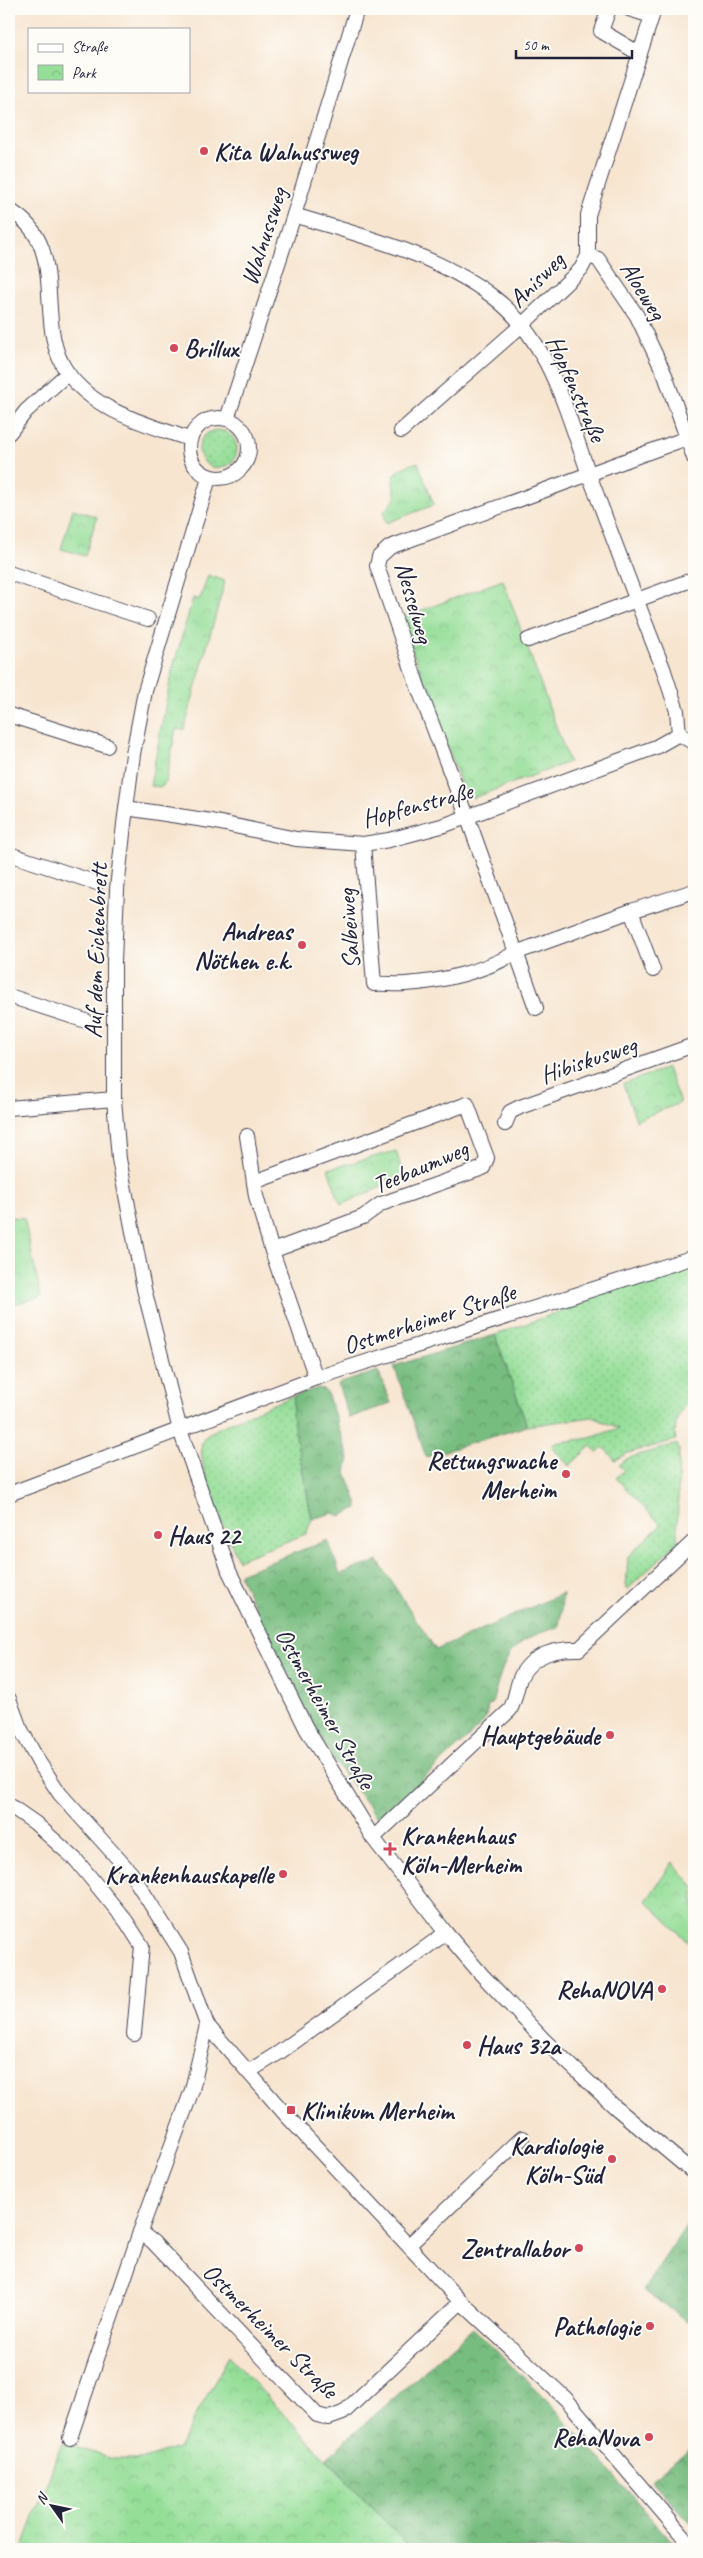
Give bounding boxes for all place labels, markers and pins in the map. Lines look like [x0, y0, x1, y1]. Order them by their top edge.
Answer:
place label: Kita Walnussweg [214, 136, 360, 168]
marker: Kita Walnussweg [198, 145, 210, 157]
place label: Brillux [184, 333, 240, 365]
marker: Brillux [168, 342, 180, 354]
place label: Andreas Nöthen e.k. [194, 916, 294, 977]
marker: Andreas Nöthen e.k. [296, 939, 308, 951]
place label: Rettungswache Merheim [427, 1445, 559, 1506]
marker: Rettungswache Merheim [560, 1468, 572, 1480]
place label: Haus 22 [168, 1520, 243, 1552]
marker: Haus 22 [152, 1529, 164, 1541]
place label: Hauptgebäude [480, 1720, 602, 1752]
marker: Hauptgebäude [604, 1729, 616, 1741]
place label: Krankenhaus Köln-Merheim [401, 1820, 523, 1881]
marker: Krankenhaus Köln-Merheim [383, 1842, 397, 1856]
place label: Krankenhauskapelle [105, 1859, 276, 1891]
marker: Krankenhauskapelle [277, 1868, 289, 1880]
place label: RehaNOVA [556, 1974, 653, 2006]
marker: RehaNOVA [656, 1983, 668, 1995]
place label: Haus 32a [477, 2030, 562, 2062]
marker: Haus 32a [461, 2039, 473, 2051]
place label: Klinikum Merheim [301, 2095, 456, 2127]
marker: Klinikum Merheim [285, 2104, 297, 2116]
place label: Kardiologie Köln-Süd [510, 2130, 606, 2191]
marker: Kardiologie Köln-Süd [606, 2153, 618, 2165]
place label: Zentrallabor [461, 2233, 572, 2265]
marker: Zentrallabor [573, 2242, 585, 2254]
place label: Pathologie [553, 2311, 642, 2343]
marker: Pathologie [644, 2320, 656, 2332]
place label: RehaNova [552, 2422, 641, 2454]
marker: RehaNova [643, 2431, 655, 2443]

